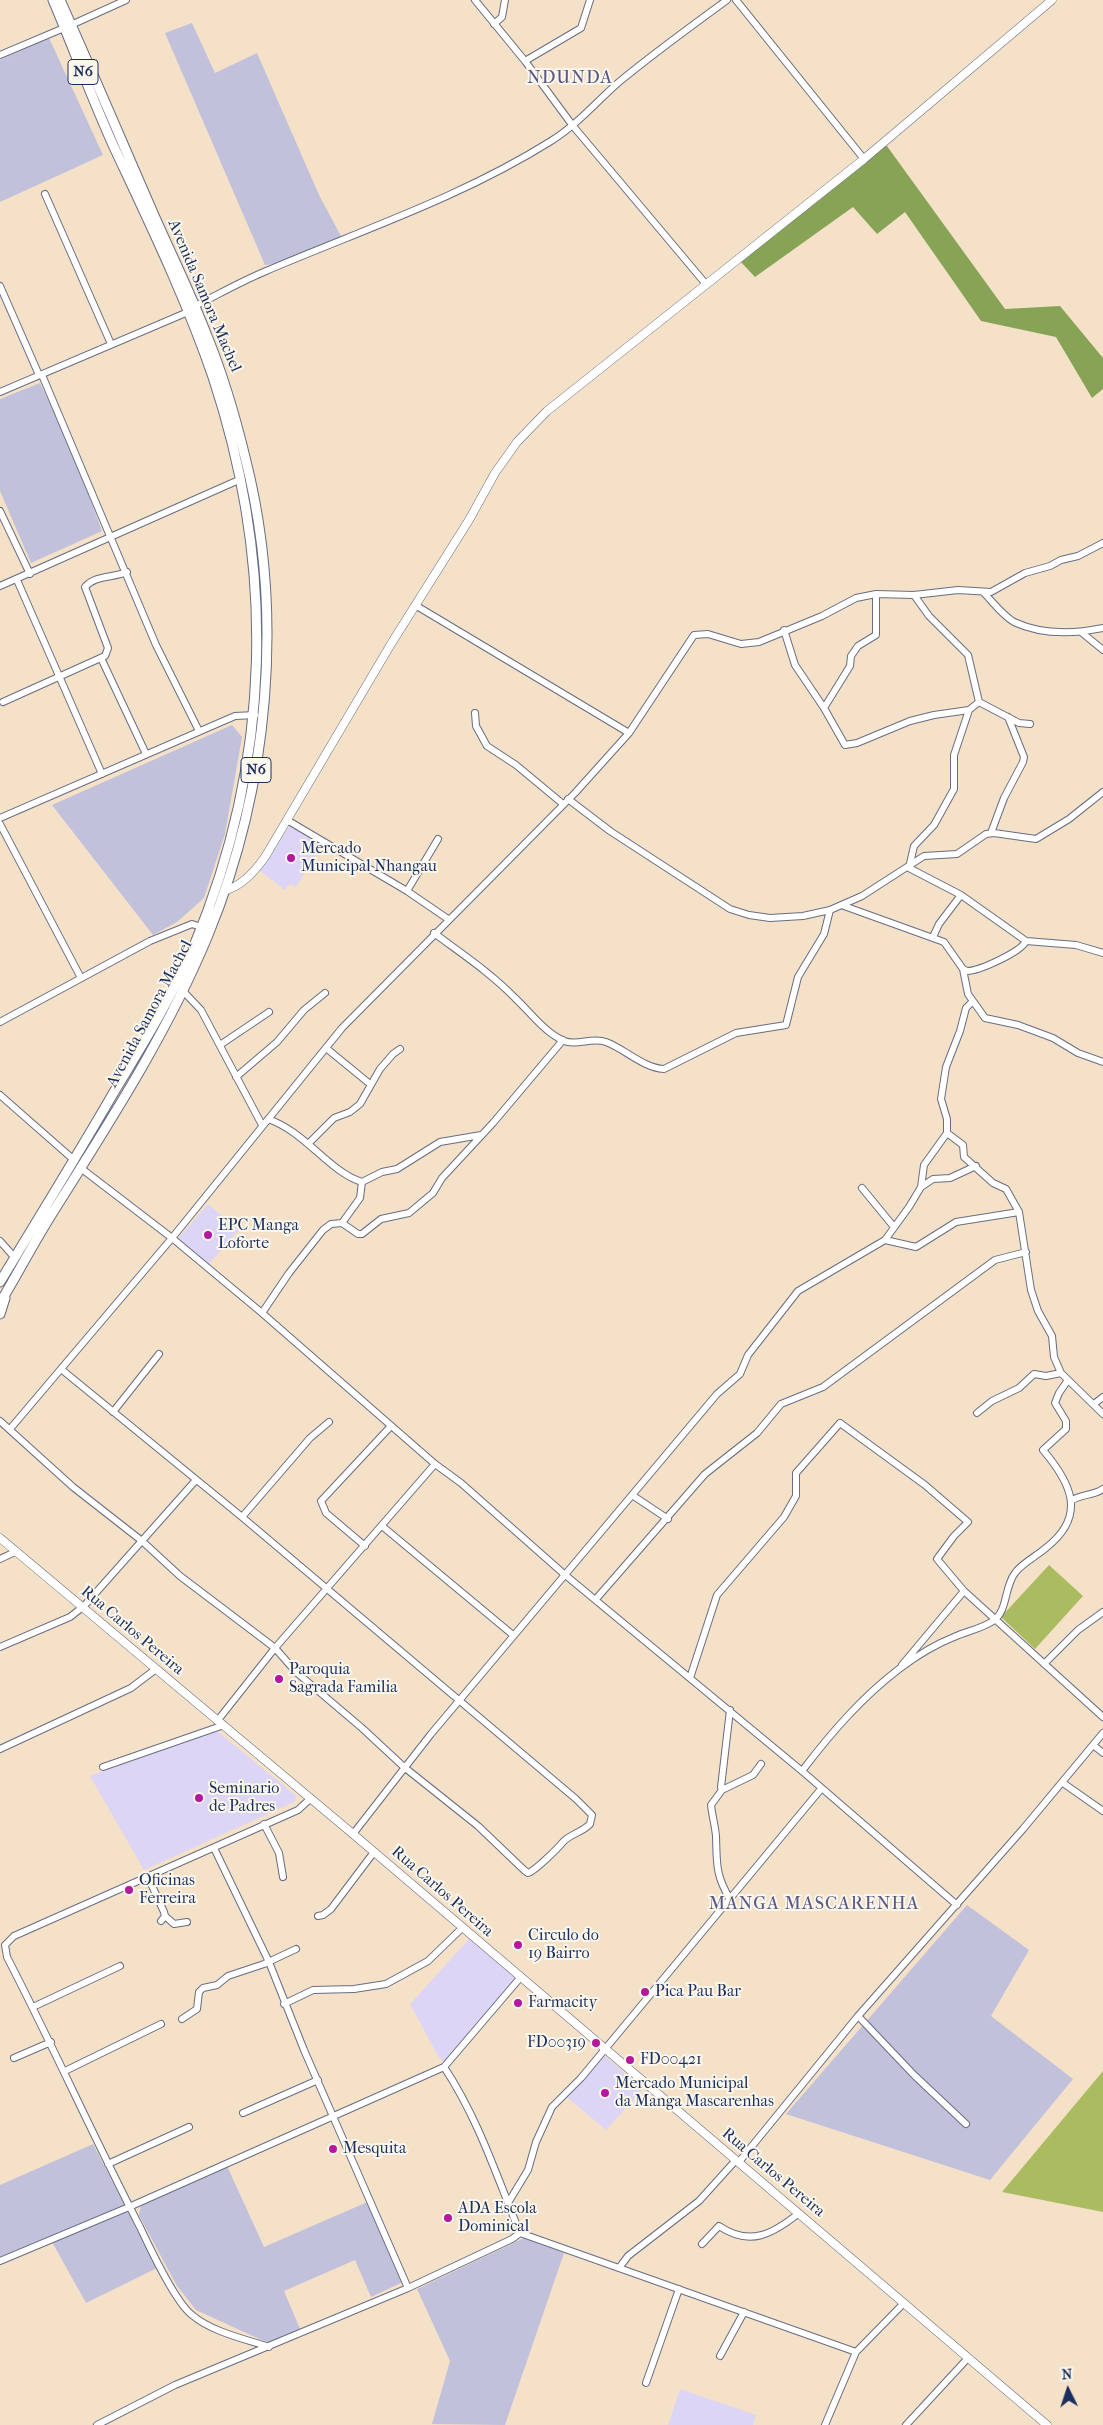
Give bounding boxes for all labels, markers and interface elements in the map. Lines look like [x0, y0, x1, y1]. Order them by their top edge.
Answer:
road number: N6 [68, 60, 98, 84]
district label: NDUNDA [526, 68, 614, 90]
street label: Avenida Samora Machel [163, 217, 245, 375]
road number: N6 [241, 758, 271, 782]
place label: Mercado Municipal Nhangau [301, 839, 437, 877]
marker: Mercado Municipal Nhangau [285, 852, 297, 864]
street label: Avenida Samora Machel [103, 937, 197, 1091]
place label: EPC Manga Loforte [218, 1216, 299, 1254]
marker: EPC Manga Loforte [202, 1229, 214, 1241]
street label: Rua Carlos Pereira [77, 1582, 187, 1680]
place label: Paroquia Sagrada Familia [289, 1660, 398, 1698]
marker: Paroquia Sagrada Familia [273, 1673, 285, 1685]
place label: Seminario de Padres [209, 1779, 279, 1817]
marker: Seminario de Padres [193, 1792, 205, 1804]
street label: Rua Carlos Pereira [387, 1843, 497, 1941]
place label: Oficinas Ferreira [139, 1871, 196, 1909]
marker: Oficinas Ferreira [123, 1884, 135, 1896]
district label: MANGA MASCARENHA [707, 1894, 921, 1916]
place label: Circulo do 19 Bairro [528, 1926, 599, 1964]
marker: Circulo do 19 Bairro [512, 1939, 524, 1951]
place label: Pica Pau Bar [655, 1982, 741, 2002]
marker: Pica Pau Bar [639, 1986, 651, 1998]
place label: Farmacity [528, 1993, 597, 2013]
marker: Farmacity [512, 1997, 524, 2009]
place label: FD00319 [527, 2033, 586, 2053]
marker: FD00319 [590, 2037, 602, 2049]
place label: FD00421 [640, 2050, 702, 2070]
marker: FD00421 [624, 2054, 636, 2066]
place label: Mercado Municipal da Manga Mascarenhas [615, 2074, 774, 2112]
marker: Mercado Municipal da Manga Mascarenhas [599, 2087, 611, 2099]
street label: Rua Carlos Pereira [718, 2124, 828, 2222]
place label: Mesquita [343, 2139, 406, 2159]
marker: Mesquita [327, 2143, 339, 2155]
place label: ADA Escola Dominical [458, 2199, 537, 2237]
marker: ADA Escola Dominical [442, 2212, 454, 2224]
north arrow [1043, 2365, 1093, 2415]
text: N [1061, 2366, 1073, 2383]

